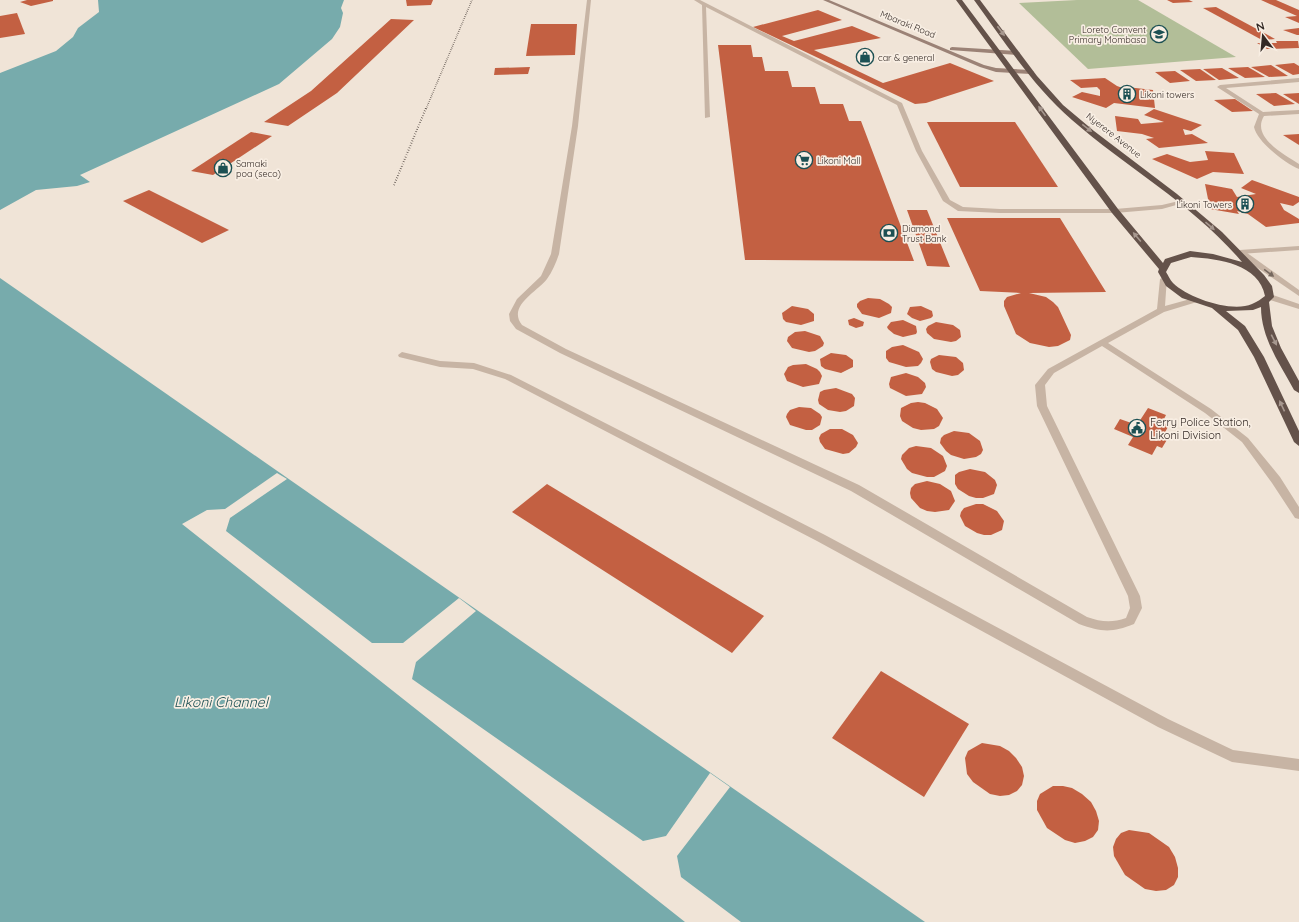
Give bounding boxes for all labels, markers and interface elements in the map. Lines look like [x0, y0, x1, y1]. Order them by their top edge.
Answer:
street label: Mbaraki Road [879, 8, 937, 40]
north arrow [1243, 16, 1283, 56]
text: N [1254, 19, 1266, 34]
place label: Loreto Convent Primary Mombasa [1069, 24, 1146, 45]
school or university icon: Loreto Convent Primary Mombasa [1149, 24, 1169, 44]
one-way arrow [996, 26, 1005, 37]
shop icon: car & general [855, 47, 875, 67]
place label: car & general [878, 52, 934, 63]
building icon: Likoni towers [1117, 84, 1137, 104]
place label: Likoni towers [1140, 89, 1194, 100]
one-way arrow [1038, 105, 1046, 116]
street label: Nyerere Avenue [1084, 110, 1144, 160]
one-way arrow [1081, 124, 1092, 132]
supermarket icon: Likoni Mall [794, 150, 814, 170]
place label: Likoni Mall [817, 155, 860, 166]
shop icon: Samaki poa (seco) [213, 158, 233, 178]
place label: Samaki poa (seco) [236, 158, 281, 179]
building icon: Likoni Towers [1235, 194, 1255, 214]
place label: Likoni Towers [1176, 199, 1232, 210]
one-way arrow [1206, 221, 1215, 230]
bank icon: Diamond Trust Bank [879, 223, 899, 243]
place label: Diamond Trust Bank [902, 223, 947, 244]
one-way arrow [1132, 232, 1141, 243]
one-way arrow [1264, 269, 1275, 277]
one-way arrow [1270, 335, 1277, 346]
one-way arrow [1279, 401, 1285, 412]
place label: Ferry Police Station, Likoni Division [1150, 415, 1251, 442]
public building icon: Ferry Police Station, Likoni Division [1127, 418, 1147, 438]
water label: Likoni Channel [174, 693, 270, 711]

